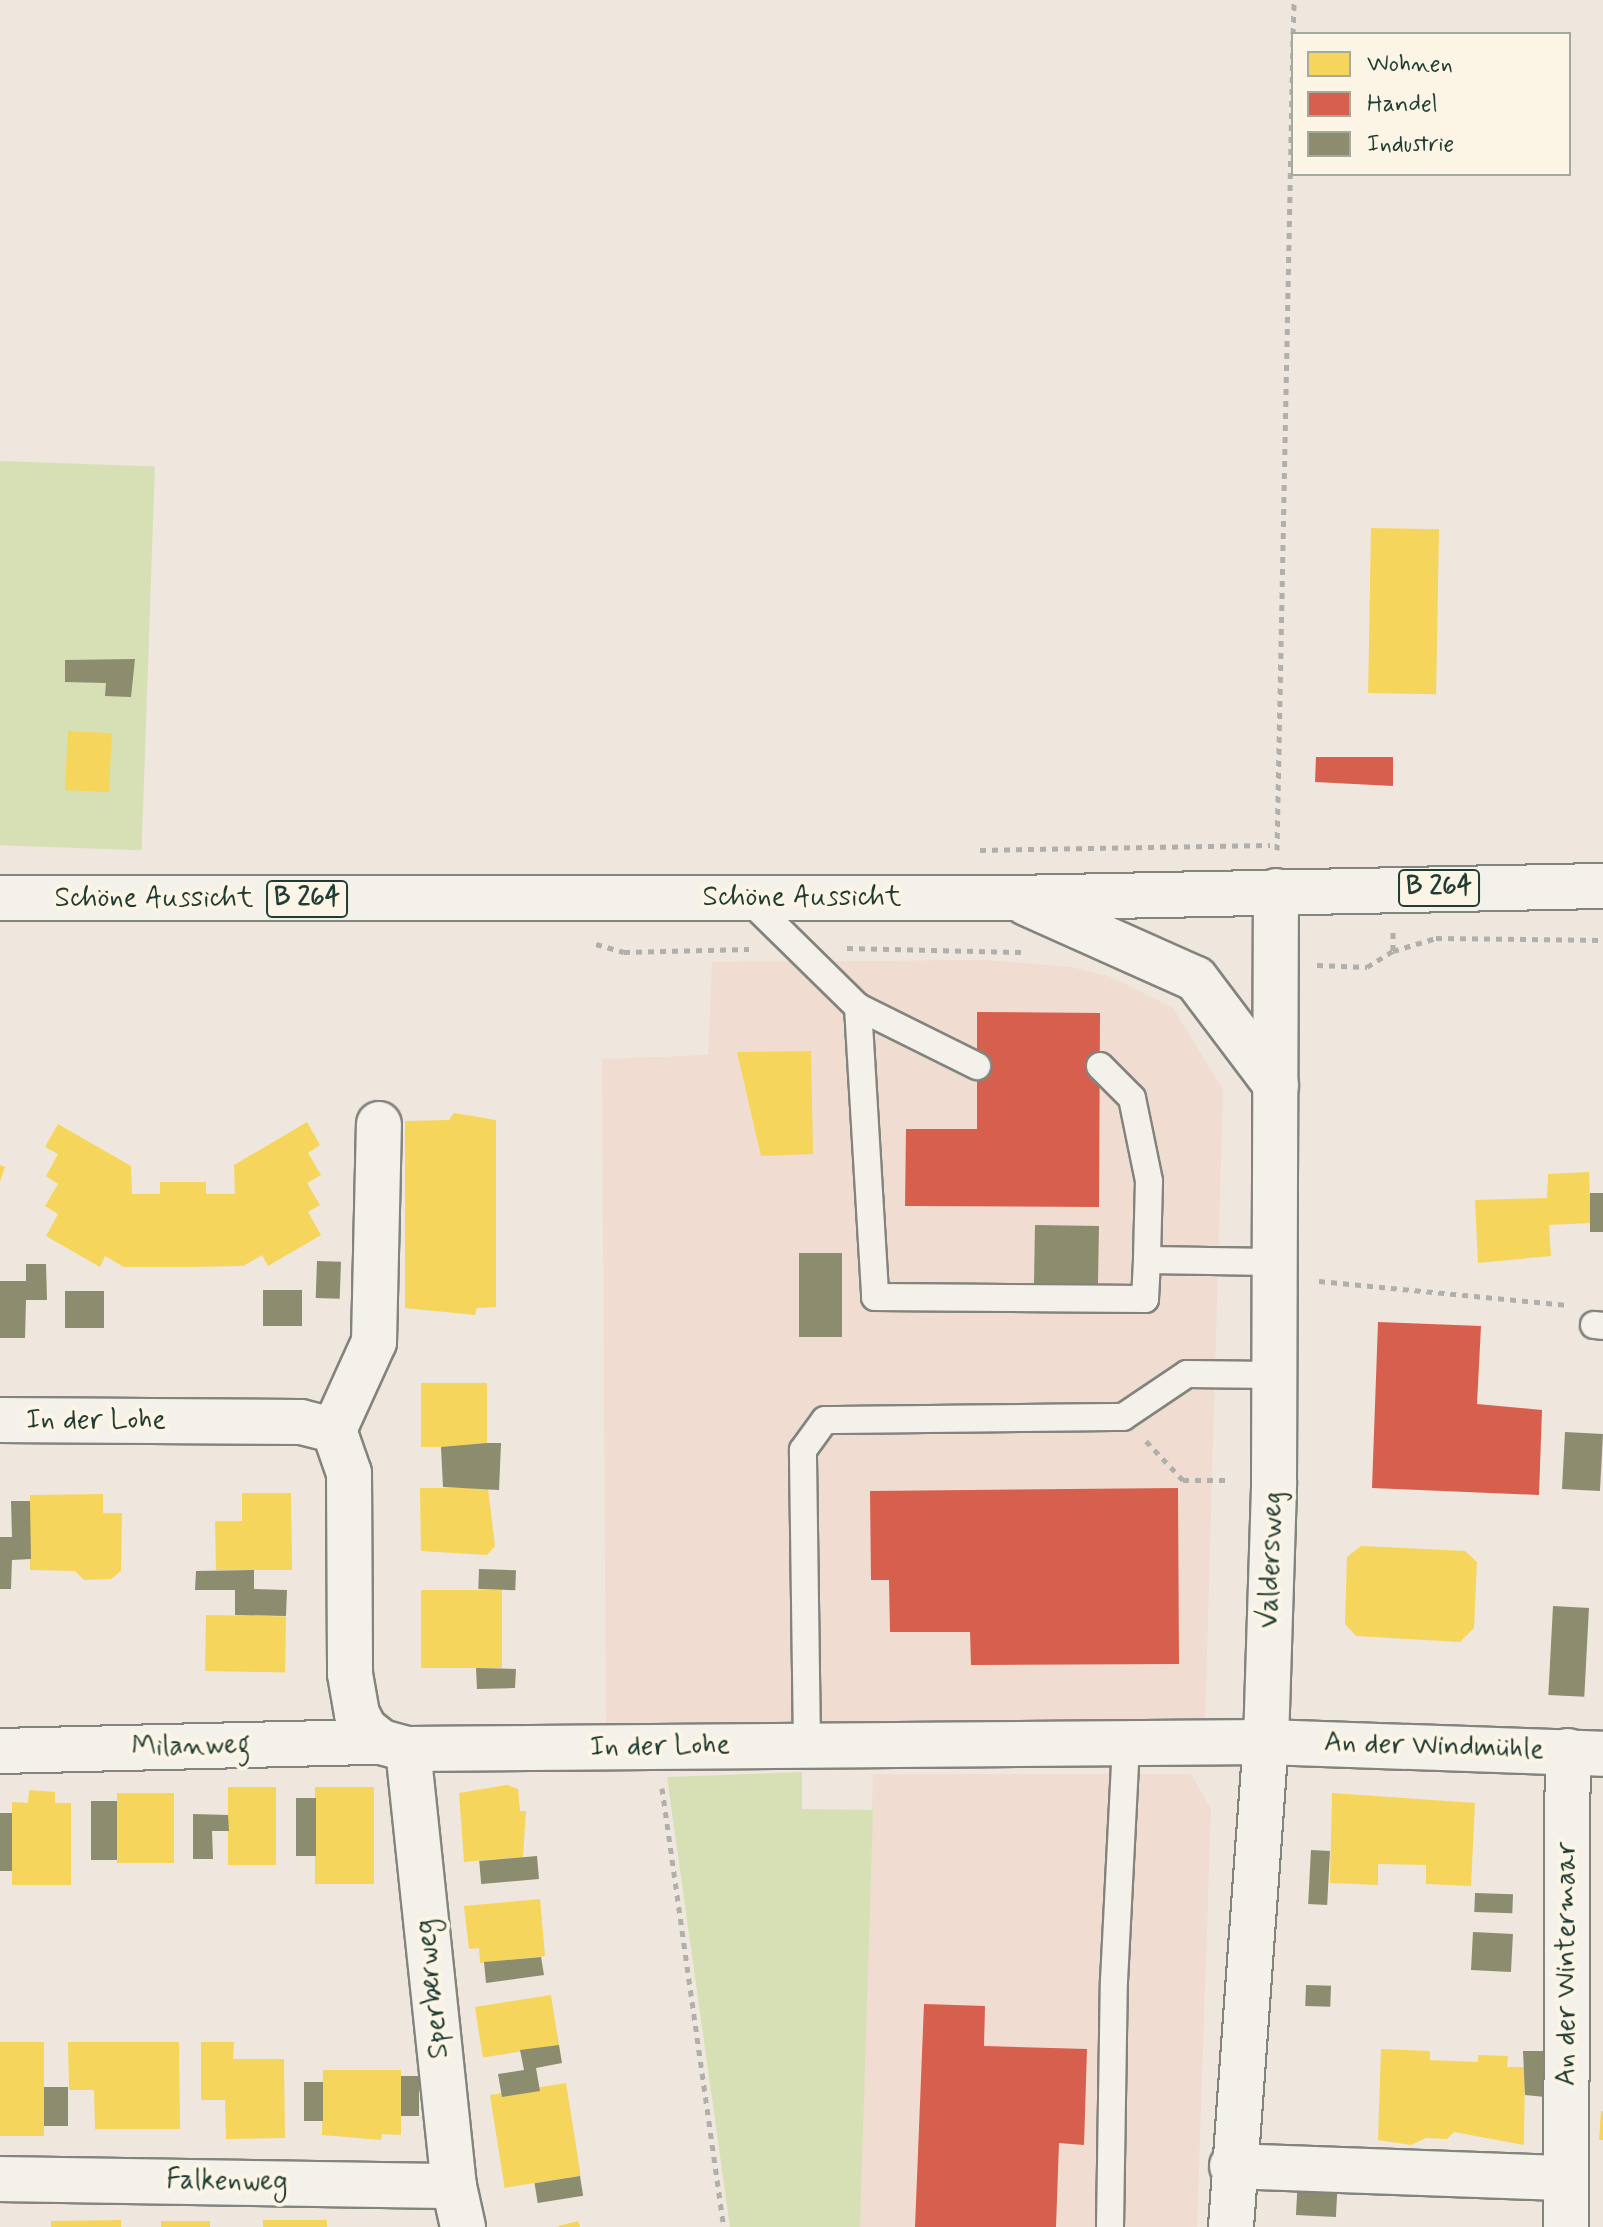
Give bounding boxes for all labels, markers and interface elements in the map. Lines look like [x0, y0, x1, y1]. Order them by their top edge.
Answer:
legend [1291, 32, 1571, 176]
text: Wohnen [1367, 49, 1453, 80]
text: Handel [1367, 89, 1438, 120]
text: Industrie [1367, 129, 1454, 160]
road number: B 264 [1397, 866, 1481, 910]
road number: B 264 [265, 877, 349, 921]
street label: Schöne Aussicht [705, 881, 899, 915]
street label: Schöne Aussicht [57, 882, 251, 916]
street label: In der Lohe [27, 1404, 165, 1438]
street label: Valdersweg [1253, 1491, 1291, 1629]
street label: An der Windmühle [1325, 1726, 1543, 1768]
street label: Milanweg [131, 1729, 251, 1765]
street label: In der Lohe [591, 1729, 729, 1765]
street label: An der Wintermaar [1550, 1843, 1584, 2085]
street label: Sperberweg [409, 1918, 457, 2060]
street label: Falkenweg [166, 2164, 288, 2200]

